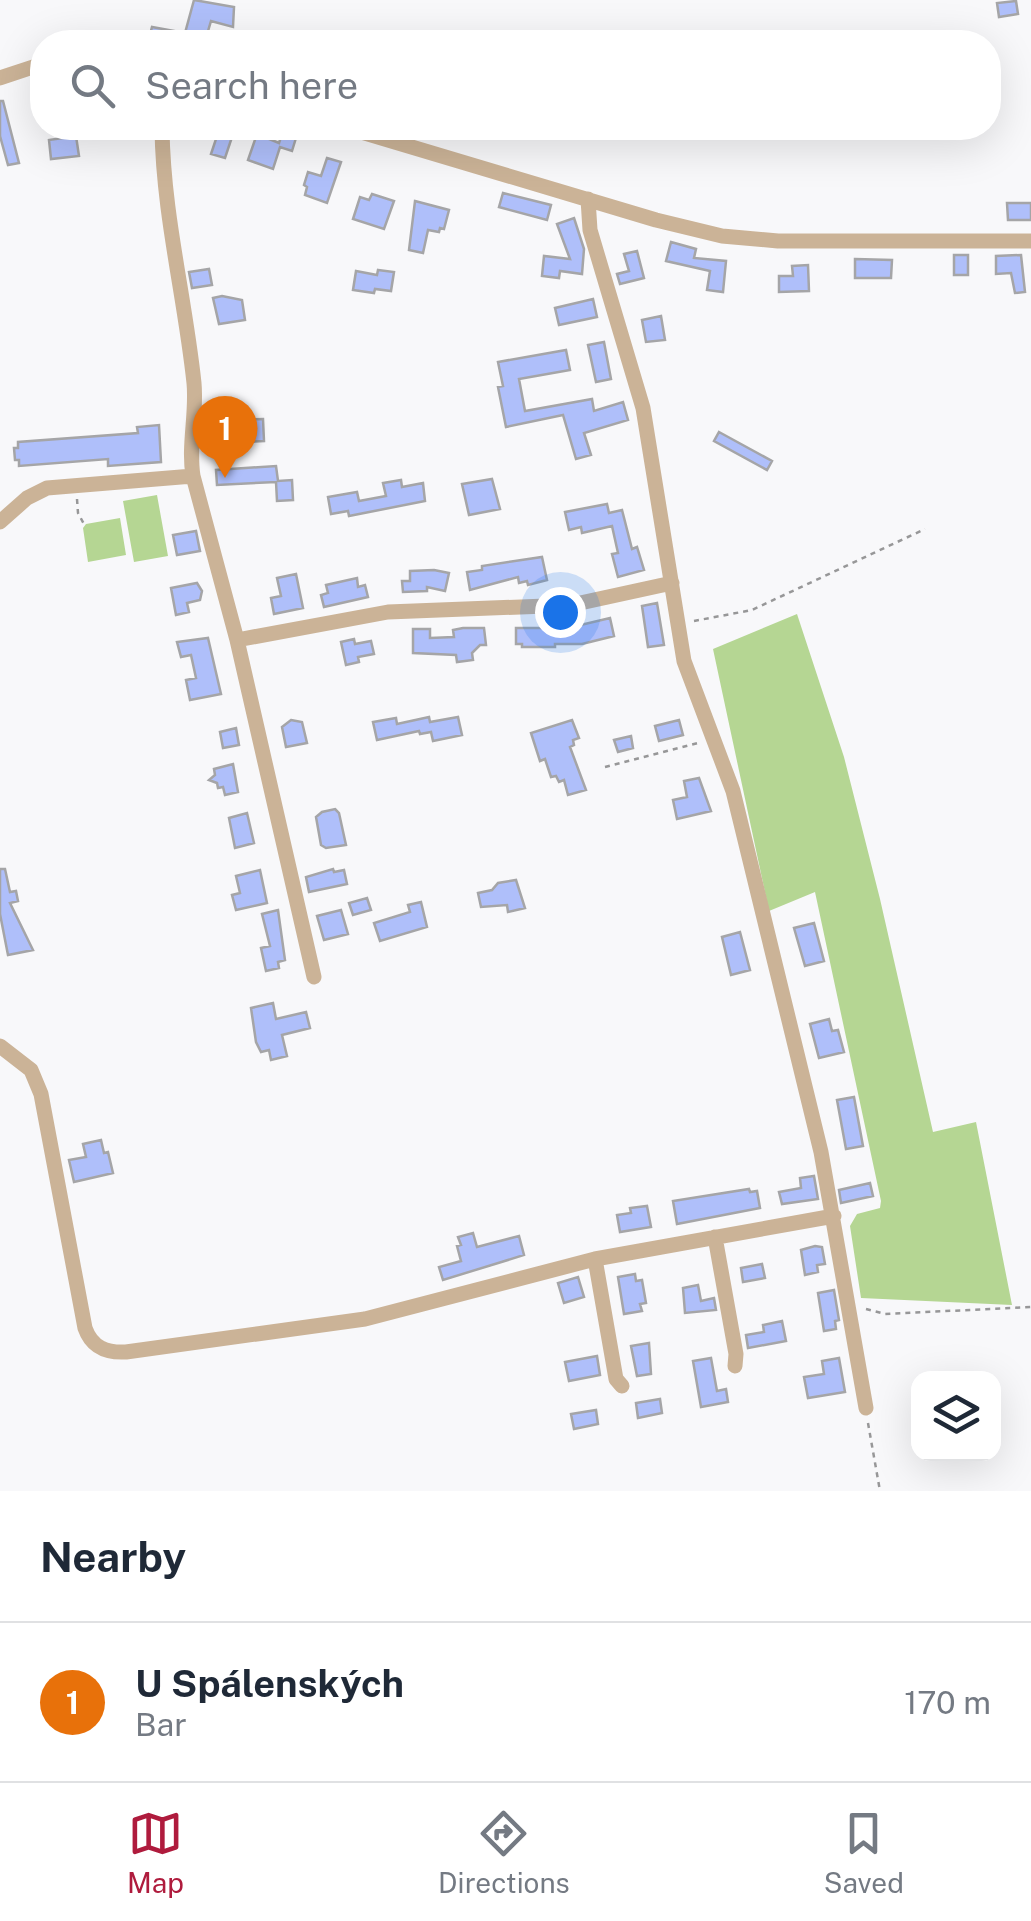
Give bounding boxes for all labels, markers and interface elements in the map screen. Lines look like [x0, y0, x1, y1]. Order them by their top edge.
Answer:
search box [30, 30, 1001, 140]
icon: search [65, 58, 120, 113]
text: Search here [145, 63, 358, 108]
pin: 1 [192, 396, 258, 478]
your location [535, 587, 586, 638]
map controls [911, 1371, 1001, 1461]
button: layers [911, 1371, 1001, 1461]
text: Nearby [40, 1532, 186, 1581]
text: U Spálenských [135, 1661, 404, 1706]
text: 1 [66, 1684, 79, 1721]
text: 170 m [904, 1684, 991, 1721]
text: Bar [135, 1706, 187, 1743]
tab: Map [127, 1806, 184, 1899]
tab: Directions [438, 1806, 570, 1899]
tab: Saved [824, 1806, 904, 1899]

